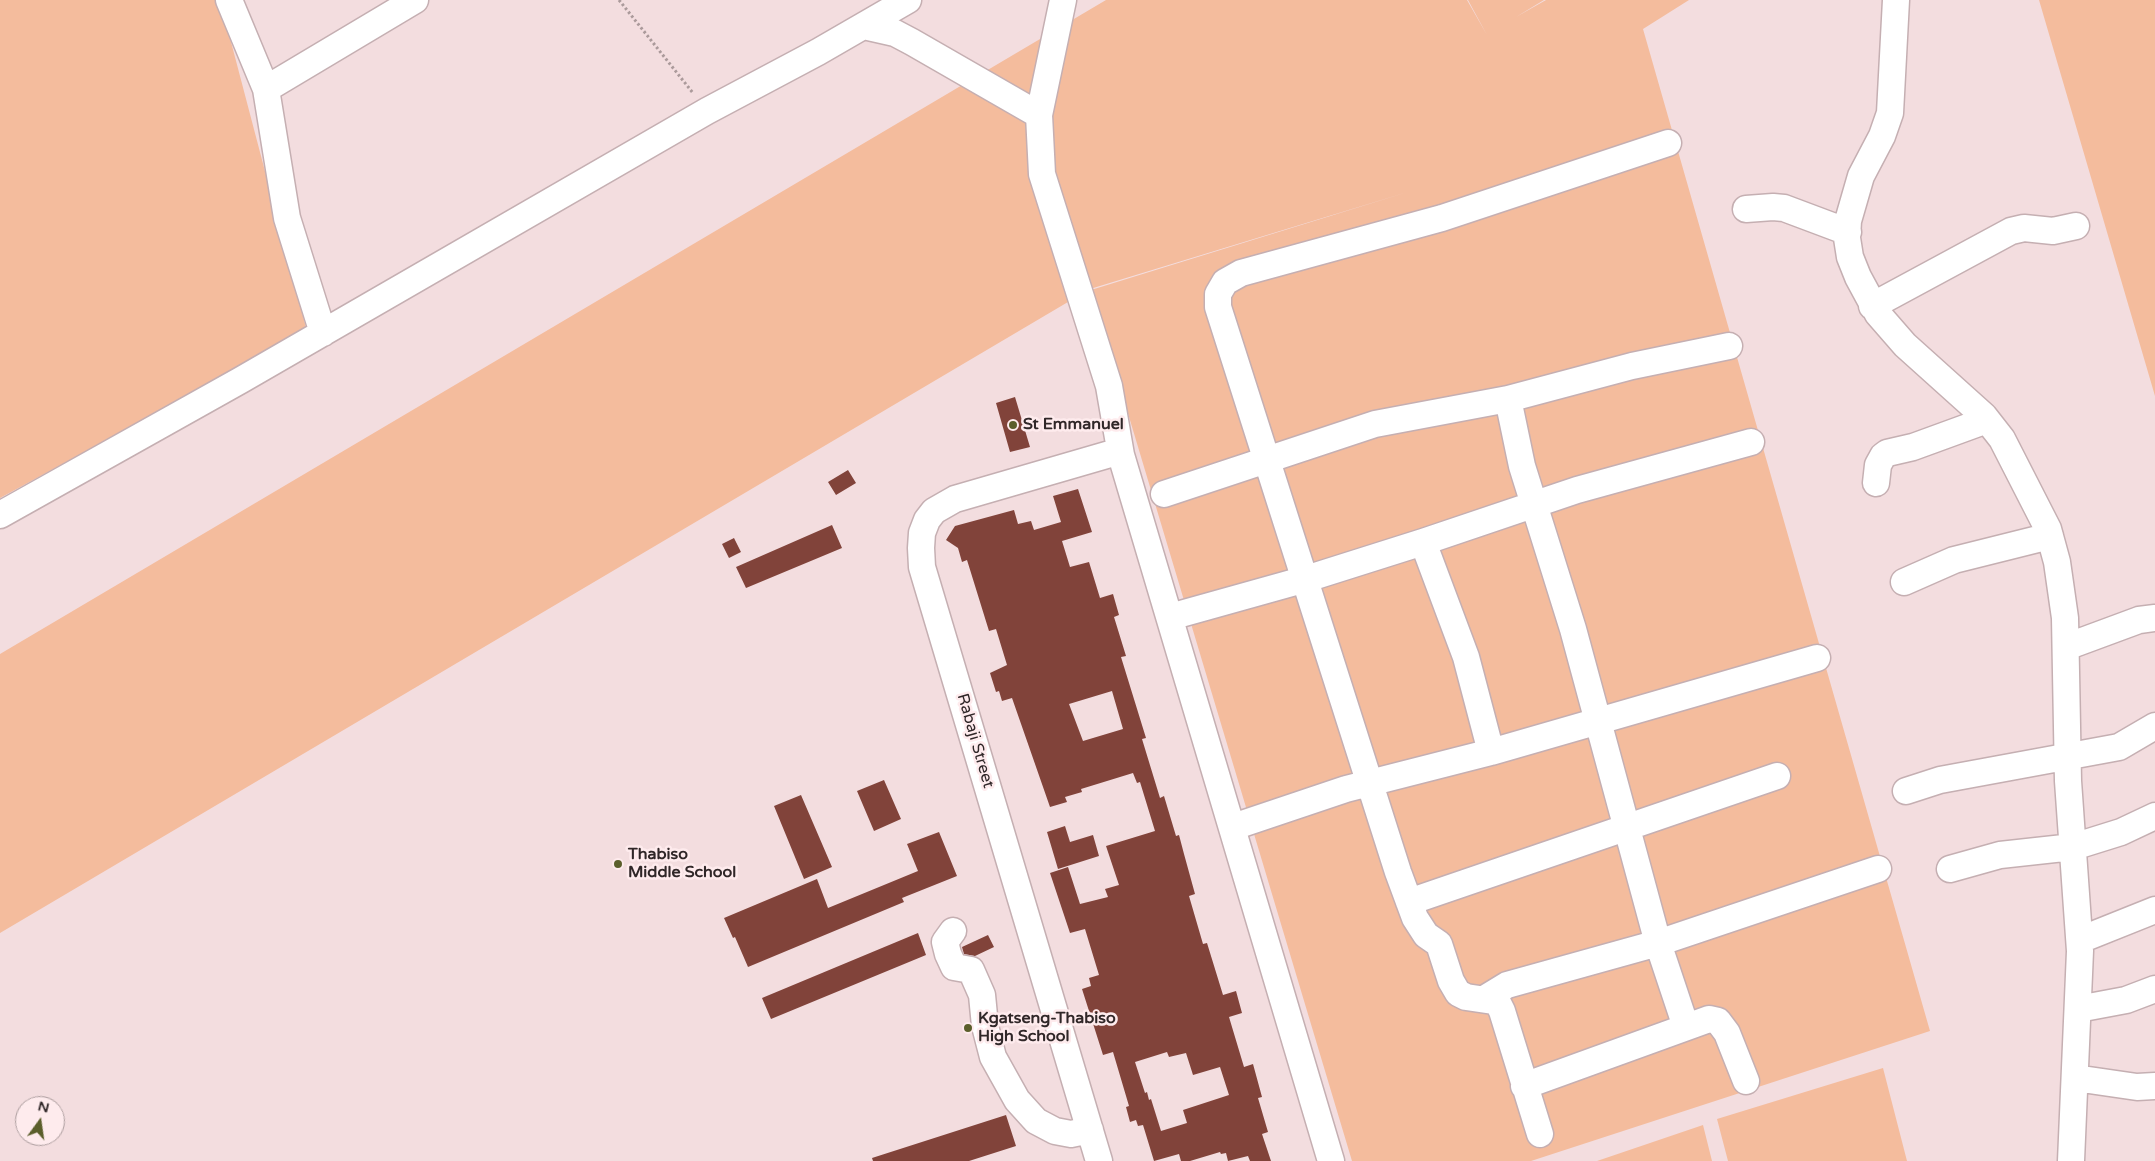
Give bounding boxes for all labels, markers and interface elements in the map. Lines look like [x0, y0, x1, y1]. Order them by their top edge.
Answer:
place label: St Emmanuel [1023, 415, 1124, 435]
marker: St Emmanuel [1007, 419, 1019, 431]
street label: Rabaji Street [952, 692, 998, 790]
place label: Thabiso Middle School [628, 845, 736, 883]
marker: Thabiso Middle School [612, 858, 624, 870]
place label: Kgatseng-Thabiso High School [978, 1009, 1116, 1047]
marker: Kgatseng-Thabiso High School [962, 1022, 974, 1034]
north arrow [15, 1096, 65, 1146]
text: N [36, 1097, 51, 1117]

